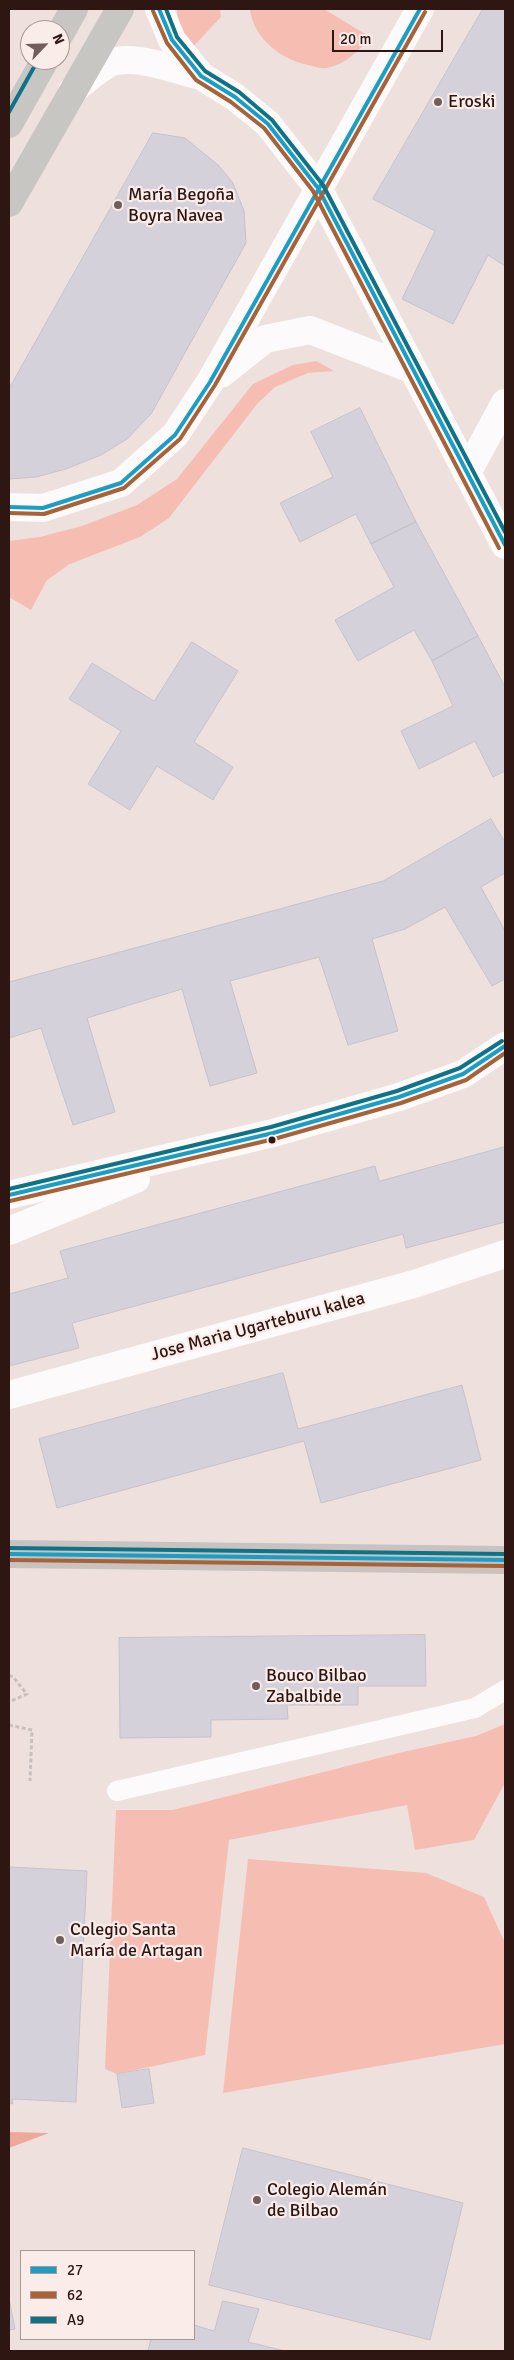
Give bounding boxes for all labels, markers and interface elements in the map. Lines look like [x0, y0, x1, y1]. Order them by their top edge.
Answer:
north arrow [20, 20, 70, 70]
scale bar [334, 20, 445, 52]
text: 20 m [340, 30, 371, 48]
text: N [48, 31, 68, 47]
place label: Eroski [448, 91, 495, 113]
marker: Eroski [432, 96, 444, 108]
place label: María Begoña Boyra Navea [128, 184, 234, 226]
marker: María Begoña Boyra Navea [112, 199, 124, 211]
unlabelled marker [267, 1135, 277, 1145]
street label: Jose Maria Ugarteburu kalea [149, 1288, 367, 1366]
place label: Bouco Bilbao Zabalbide [266, 1665, 367, 1708]
marker: Bouco Bilbao Zabalbide [250, 1680, 262, 1692]
place label: Colegio Santa María de Artagan [70, 1919, 203, 1962]
marker: Colegio Santa María de Artagan [54, 1934, 66, 1946]
place label: Colegio Alemán de Bilbao [267, 2179, 387, 2222]
marker: Colegio Alemán de Bilbao [251, 2194, 263, 2206]
legend [20, 2250, 195, 2340]
text: 27 [67, 2261, 83, 2279]
text: 62 [67, 2286, 83, 2304]
text: A9 [67, 2311, 84, 2329]

